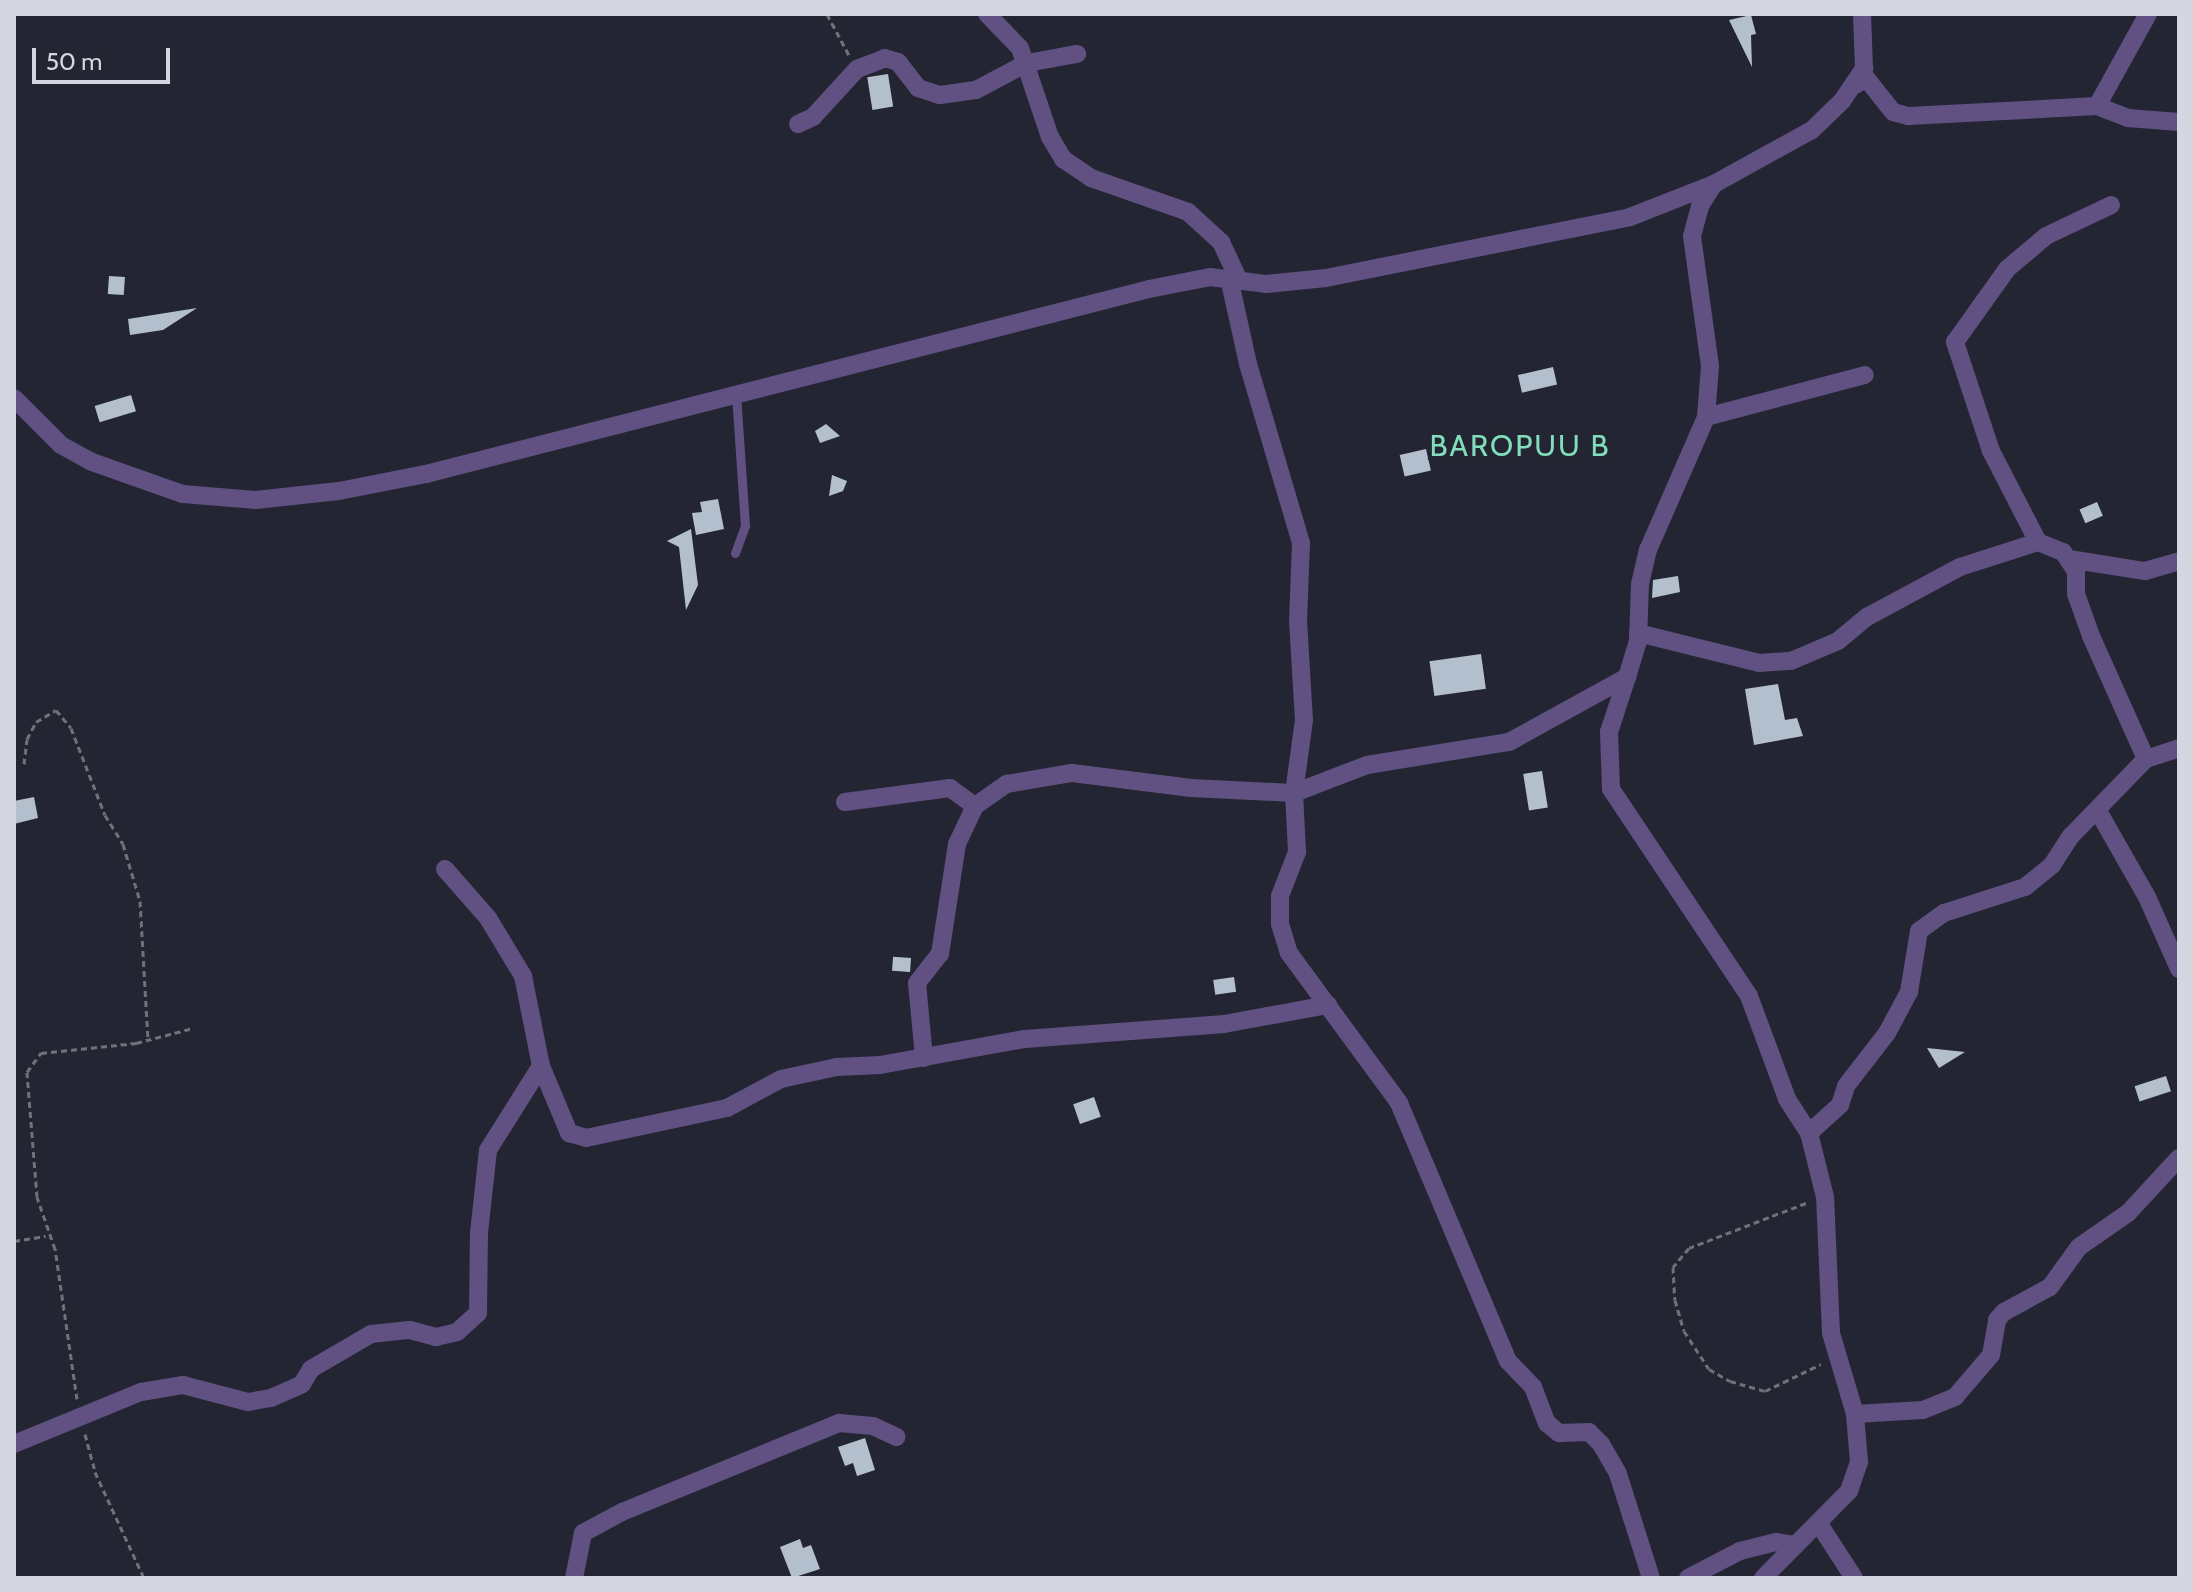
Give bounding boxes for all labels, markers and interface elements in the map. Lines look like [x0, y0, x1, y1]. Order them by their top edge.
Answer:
scale bar [36, 32, 174, 82]
text: 50 m [46, 47, 102, 76]
district label: BAROPUU B [1430, 428, 1610, 464]

